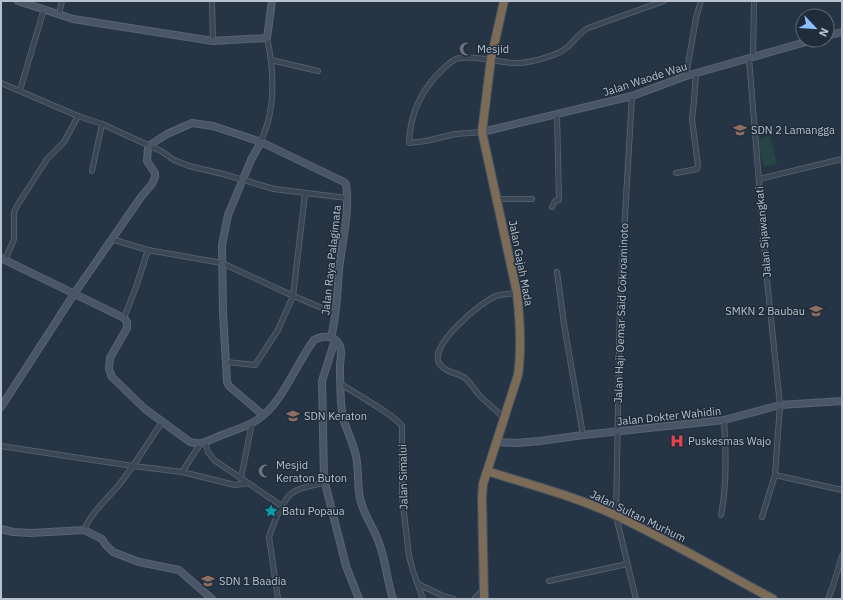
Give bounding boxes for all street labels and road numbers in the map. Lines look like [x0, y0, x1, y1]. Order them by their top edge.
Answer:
street label: Jalan Waode Wau [601, 59, 689, 99]
street label: Jalan Sijawangkati [752, 186, 774, 278]
street label: Jalan Raya Palagimata [318, 204, 344, 316]
street label: Jalan Gajah Mada [506, 219, 536, 307]
street label: Jalan Haji Oemar Said Cokroaminoto [611, 223, 631, 403]
street label: Jalan Dokter Wahidin [616, 404, 722, 428]
street label: Jalan Simalui [395, 444, 411, 510]
street label: Jalan Sultan Murhum [588, 487, 688, 545]

